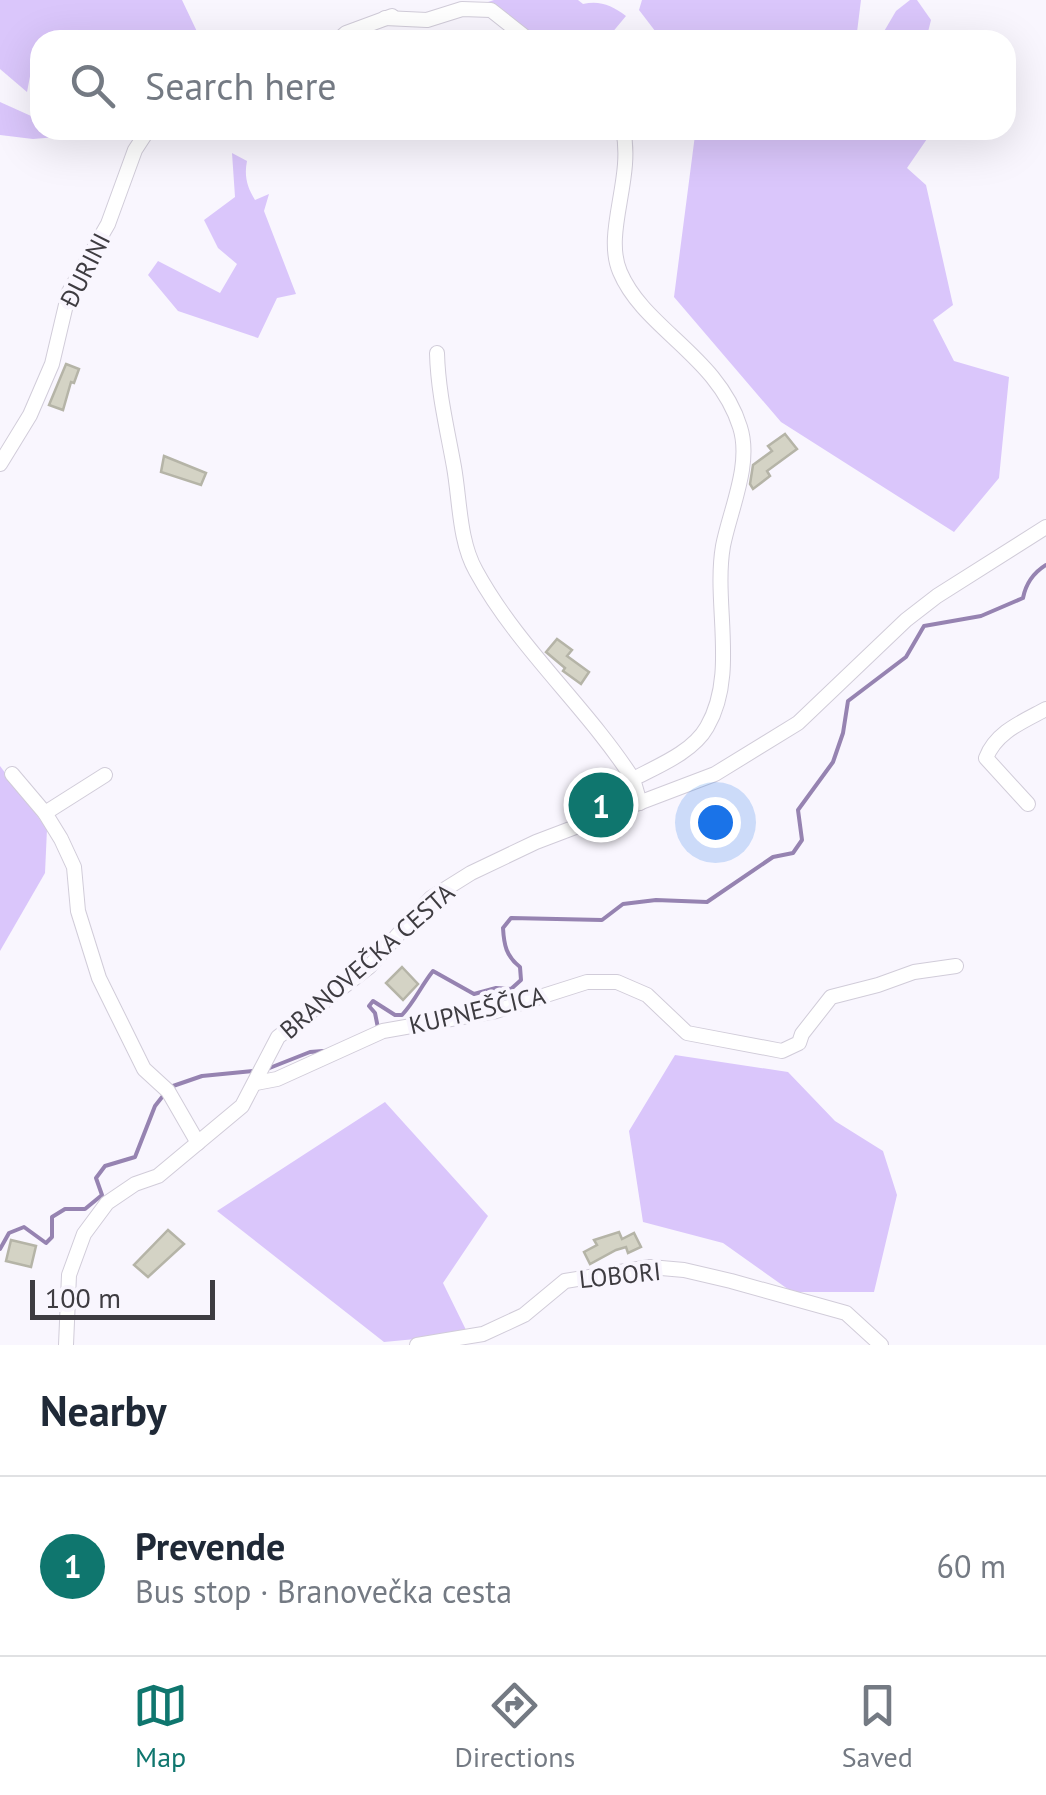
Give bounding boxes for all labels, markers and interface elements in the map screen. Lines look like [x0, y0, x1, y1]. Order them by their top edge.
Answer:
search box [30, 30, 1016, 140]
icon: search [65, 58, 120, 113]
text: Search here [145, 61, 337, 110]
street label: ĐURINI [52, 228, 117, 313]
pin: 1 [568, 768, 634, 842]
your location [690, 797, 741, 848]
street label: BRANOVEČKA CESTA [273, 876, 461, 1046]
street label: KUPNEŠČICA [406, 979, 549, 1041]
street label: LOBORI [577, 1255, 663, 1295]
scale bar [30, 1275, 215, 1320]
text: 100 m [45, 1279, 121, 1316]
text: Nearby [40, 1383, 167, 1438]
text: Prevende [135, 1521, 285, 1570]
text: 1 [63, 1545, 82, 1587]
text: 60 m [937, 1545, 1006, 1587]
text: Bus stop · Branovečka cesta [135, 1570, 512, 1612]
tab: Map [133, 1678, 188, 1775]
tab: Directions [454, 1678, 575, 1775]
tab: Saved [842, 1678, 913, 1775]

